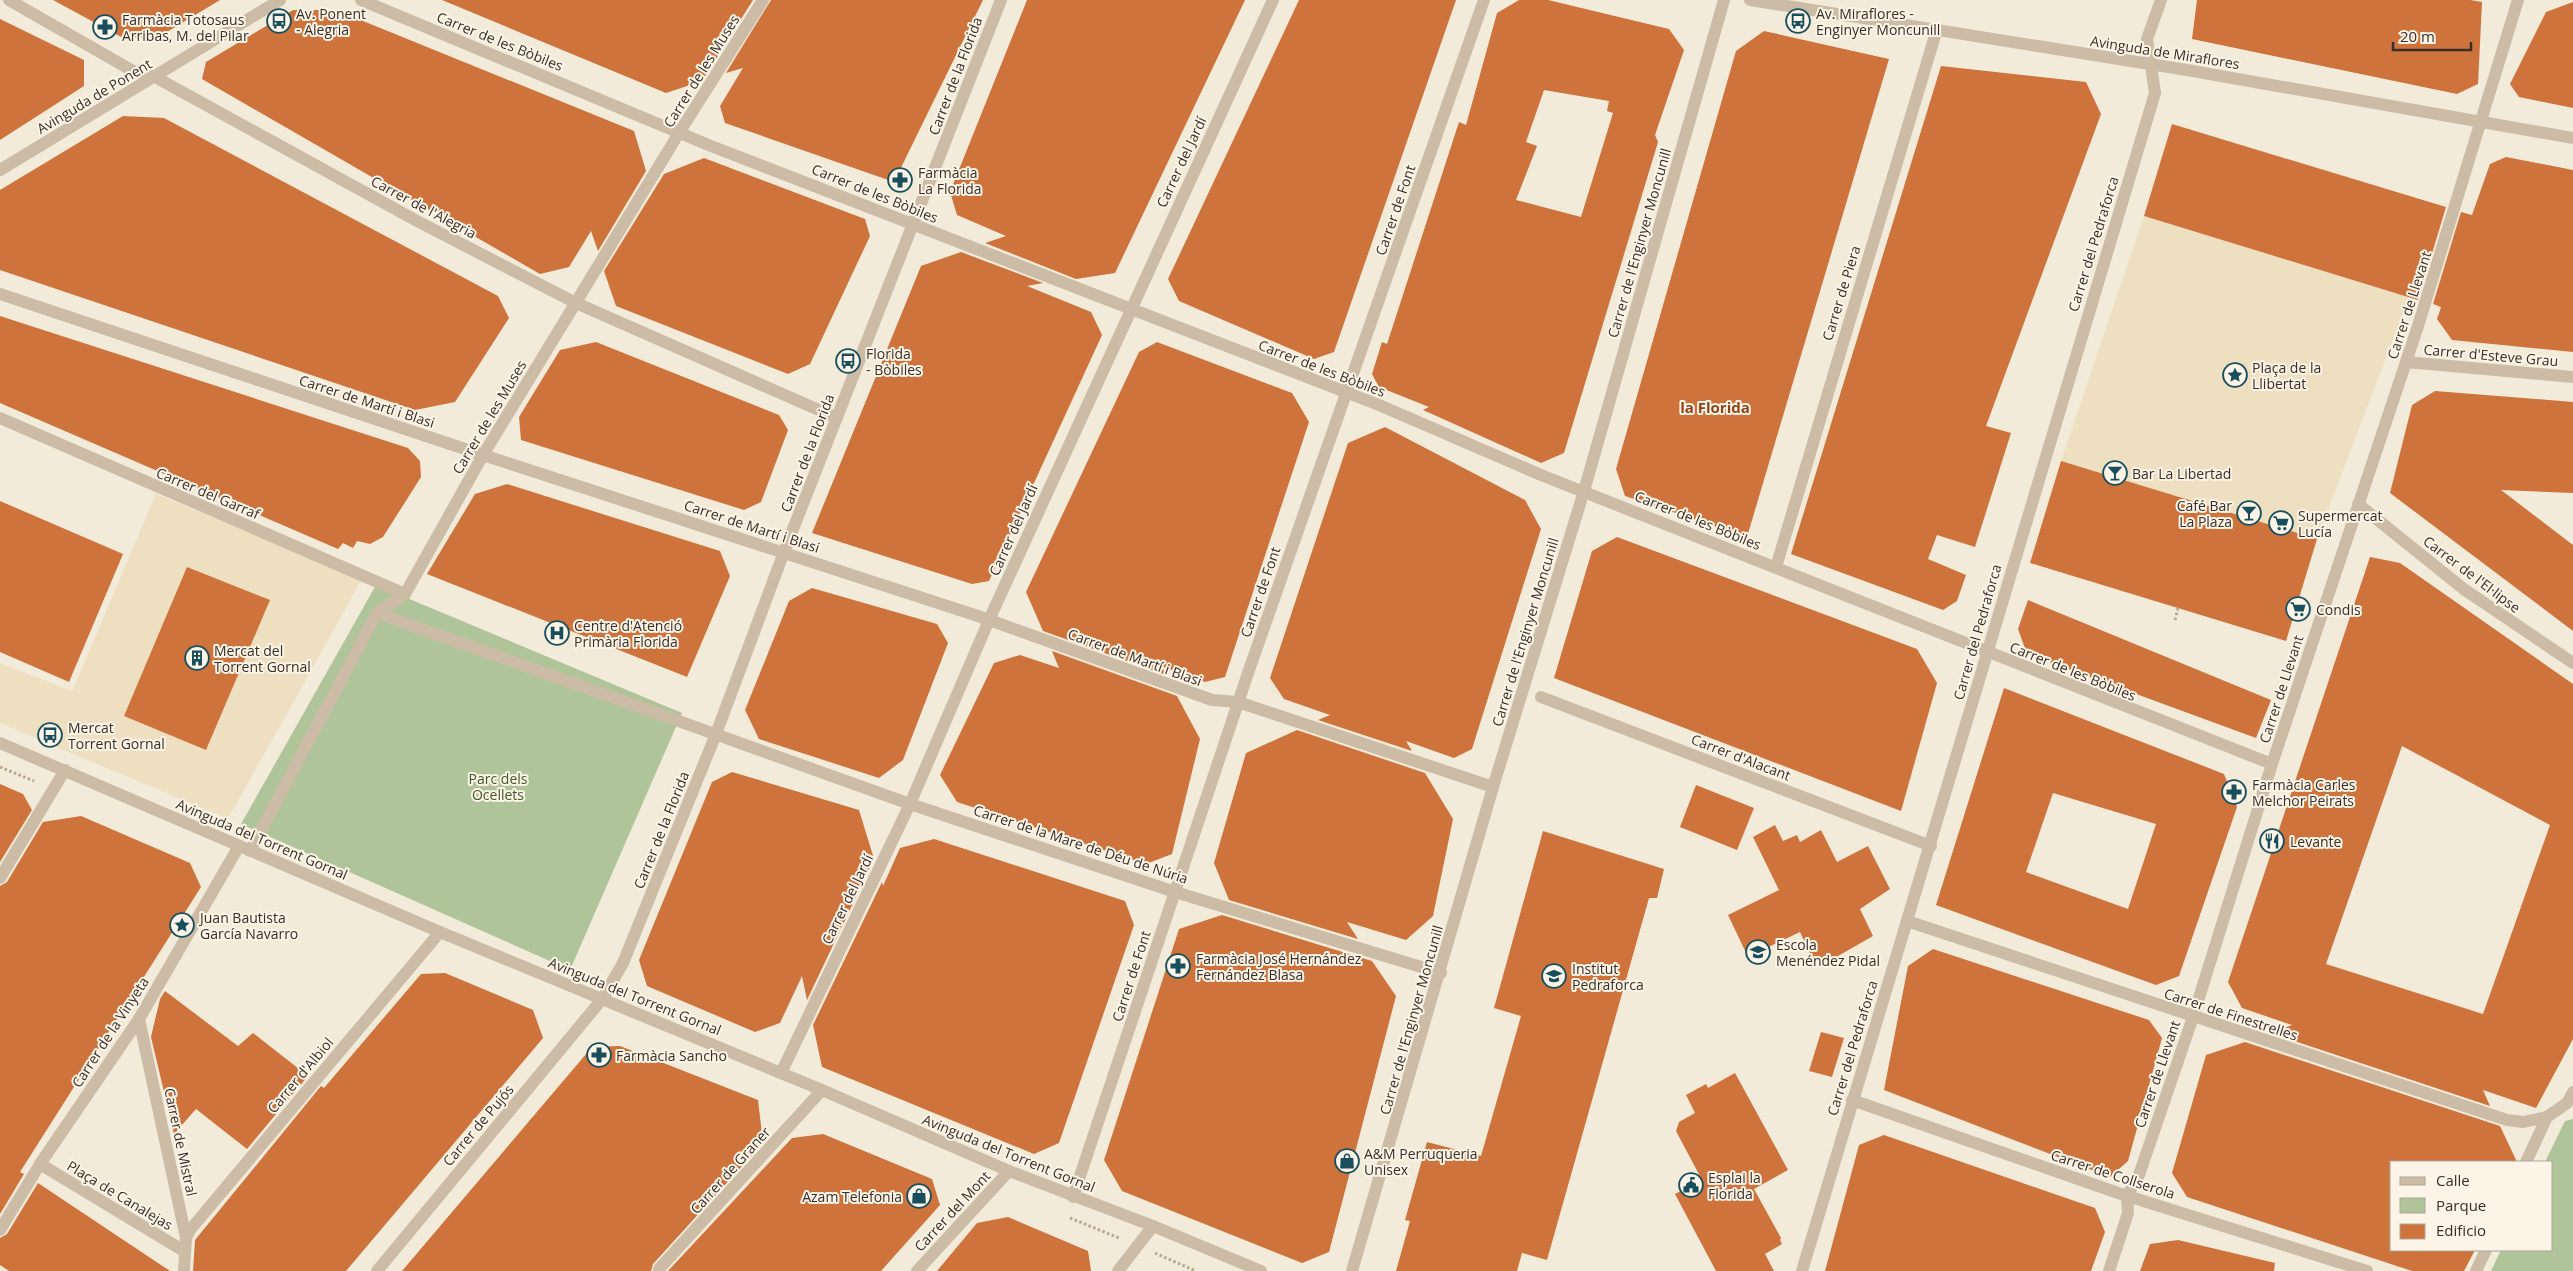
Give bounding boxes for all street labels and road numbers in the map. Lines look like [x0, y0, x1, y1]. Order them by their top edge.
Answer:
street label: Carrer de les Bòbiles [434, 7, 566, 75]
street label: Carrer de les Muses [659, 11, 744, 131]
street label: Carrer de la Florida [924, 14, 986, 138]
street label: Avinguda de Miraflores [2089, 31, 2241, 73]
street label: Avinguda de Ponent [33, 54, 155, 138]
street label: Carrer del Jardí [1152, 113, 1211, 211]
street label: Carrer de l'Enginyer Moncunill [1603, 146, 1675, 340]
street label: Carrer de les Bòbiles [809, 159, 941, 227]
street label: Carrer de Font [1371, 162, 1419, 258]
street label: Carrer de l'Alegria [368, 171, 480, 243]
street label: Carrer del Pedraforca [2063, 174, 2123, 314]
street label: Carrer de Piera [1817, 243, 1865, 343]
street label: Carrer de Llevant [2383, 249, 2435, 361]
street label: Carrer de les Bòbiles [1256, 335, 1389, 401]
street label: Carrer d'Esteve Grau [2423, 340, 2559, 370]
street label: Carrer de les Muses [448, 356, 531, 477]
street label: Carrer de Martí i Blasi [297, 370, 437, 432]
street label: Carrer de la Florida [776, 391, 838, 515]
street label: Carrer del Garraf [153, 463, 264, 524]
street label: Carrer del Jardí [984, 481, 1042, 579]
street label: Carrer de les Bòbiles [1632, 486, 1764, 554]
street label: Carrer de Martí i Blasi [682, 495, 822, 557]
street label: Carrer de l'El·lipse [2420, 531, 2525, 617]
street label: Carrer de l'Enginyer Moncunill [1487, 535, 1563, 729]
street label: Carrer de Font [1236, 544, 1284, 640]
street label: Carrer del Pedraforca [1948, 562, 2006, 702]
street label: Carrer de Martí i Blasi [1065, 624, 1205, 690]
street label: Carrer de Llevant [2255, 633, 2307, 745]
street label: Carrer de les Bòbiles [2007, 637, 2139, 705]
street label: Carrer d'Alacant [1689, 729, 1793, 785]
street label: Carrer de la Florida [629, 768, 693, 892]
street label: Avinguda del Torrent Gornal [173, 794, 351, 884]
street label: Carrer de la Mare de Déu de Núria [971, 800, 1191, 888]
street label: Carrer del Jardí [817, 850, 877, 947]
street label: Carrer de l'Enginyer Moncunill [1375, 923, 1447, 1117]
street label: Carrer de Font [1107, 928, 1155, 1024]
street label: Avinguda del Torrent Gornal [546, 953, 724, 1039]
street label: Carrer de la Vinyeta [67, 973, 153, 1091]
street label: Carrer del Pedraforca [1822, 978, 1882, 1118]
street label: Carrer de Finestrelles [2162, 983, 2301, 1045]
street label: Carrer de Llevant [2130, 1018, 2184, 1130]
street label: Carrer d'Albiol [263, 1033, 337, 1117]
street label: Carrer de Pujós [438, 1080, 518, 1170]
street label: Carrer de Mistral [160, 1086, 202, 1198]
street label: Avinguda del Torrent Gornal [920, 1110, 1098, 1196]
street label: Carrer de Graner [686, 1122, 774, 1218]
street label: Carrer de Collserola [2048, 1145, 2178, 1203]
street label: Plaça de Canalejas [64, 1156, 177, 1234]
street label: Carrer del Mont [910, 1167, 994, 1255]

